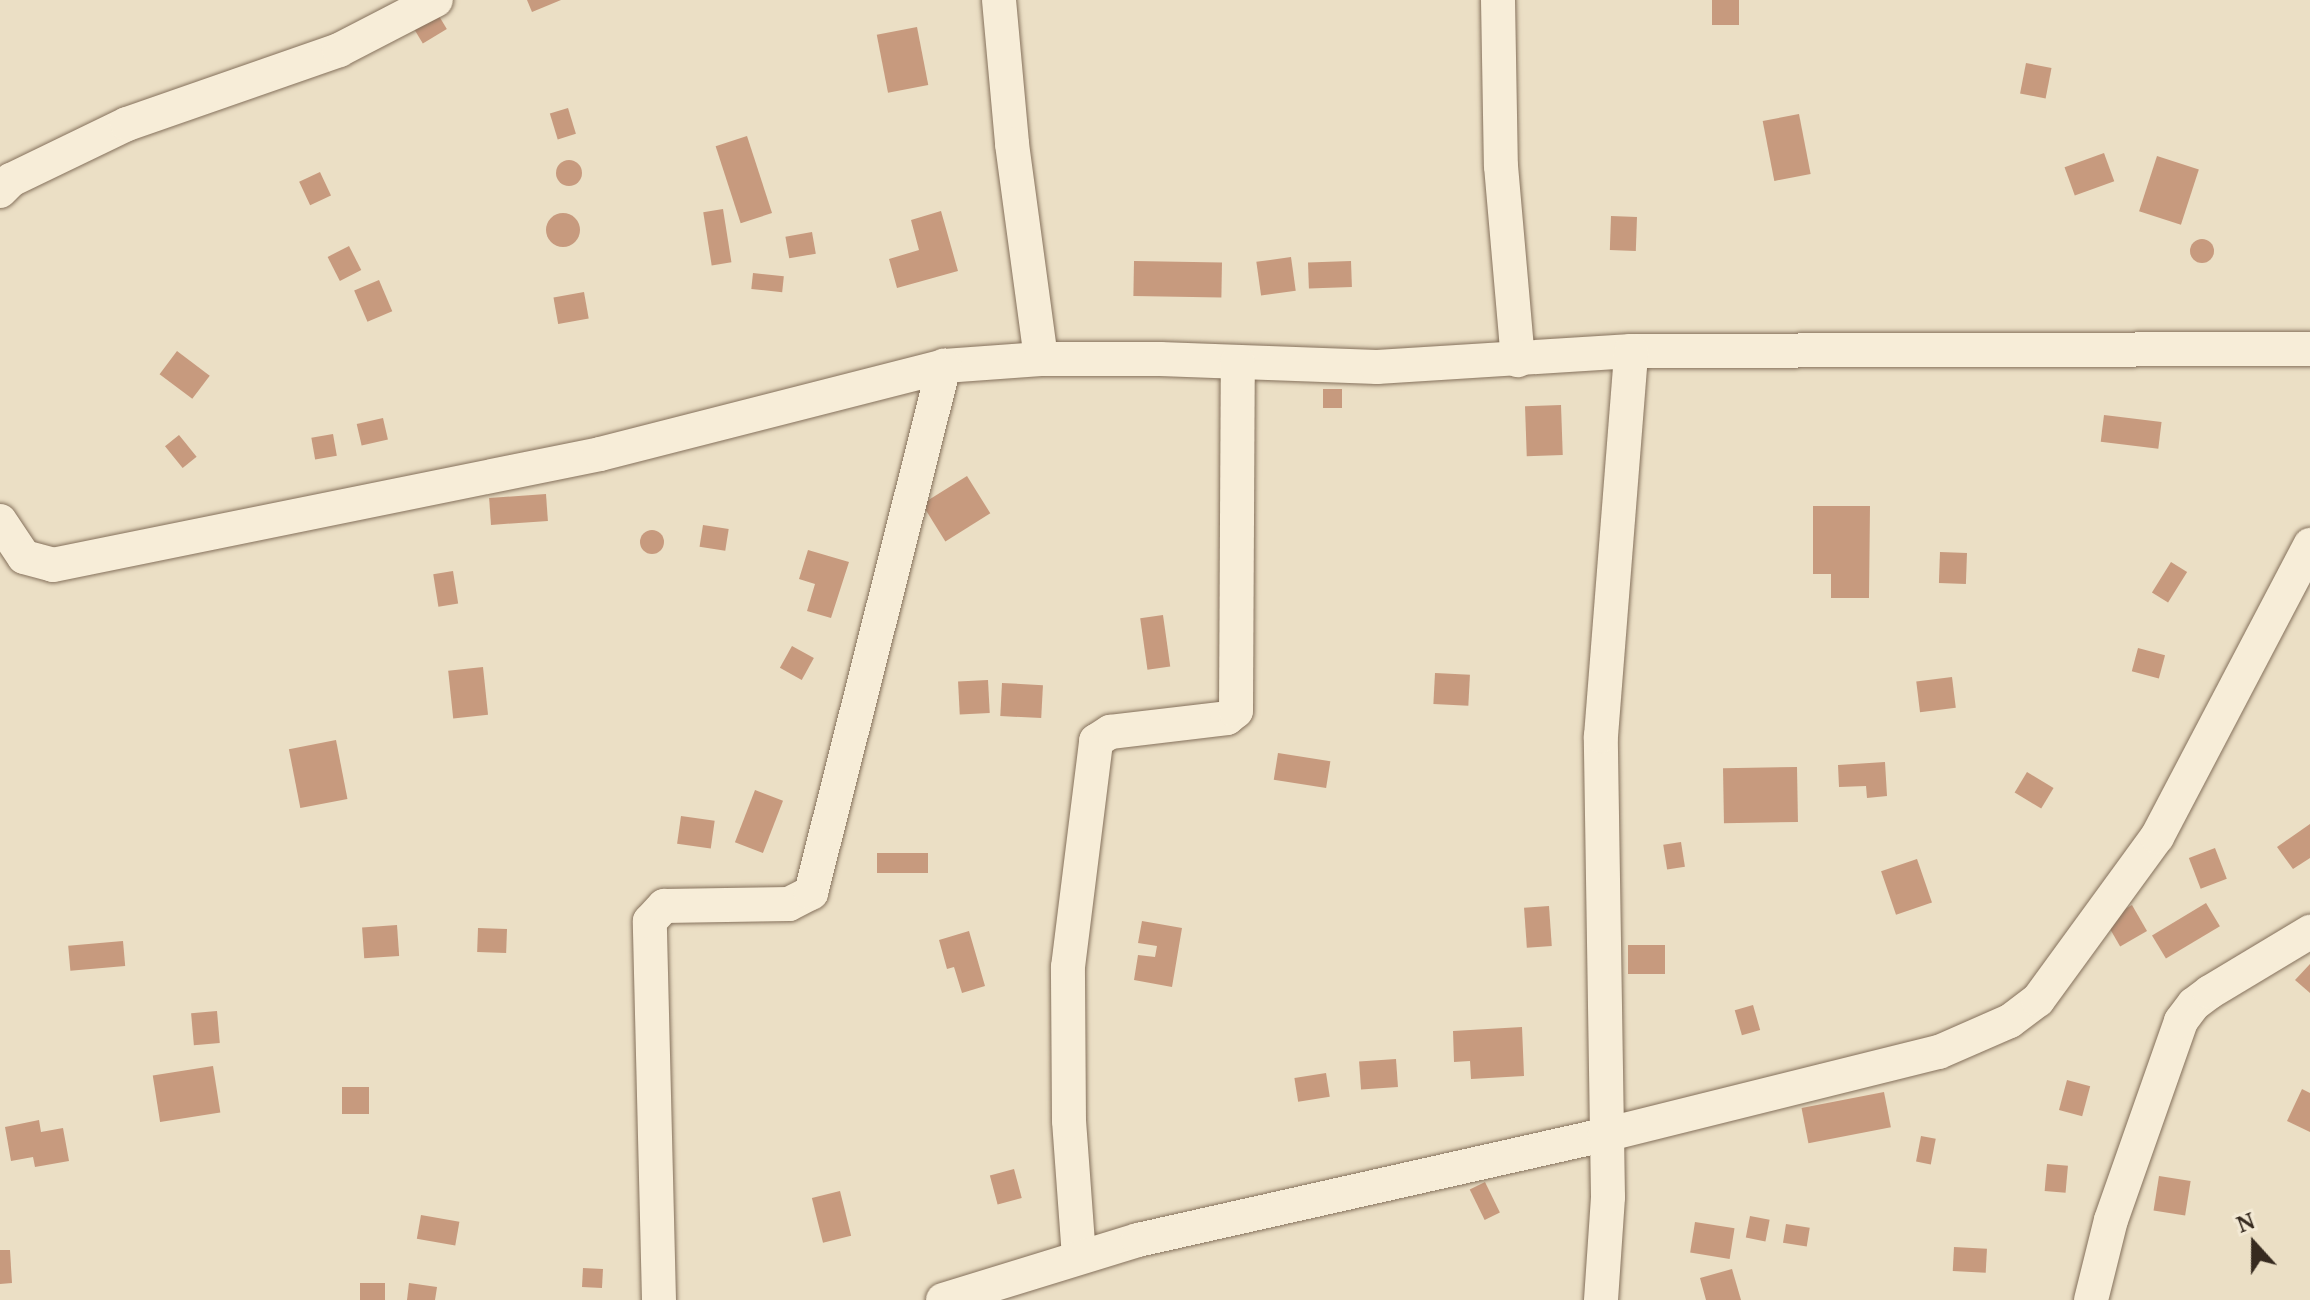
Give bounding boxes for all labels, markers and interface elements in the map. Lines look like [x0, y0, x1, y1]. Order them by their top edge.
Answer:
north arrow [2214, 1204, 2294, 1284]
text: N [2232, 1204, 2259, 1239]

